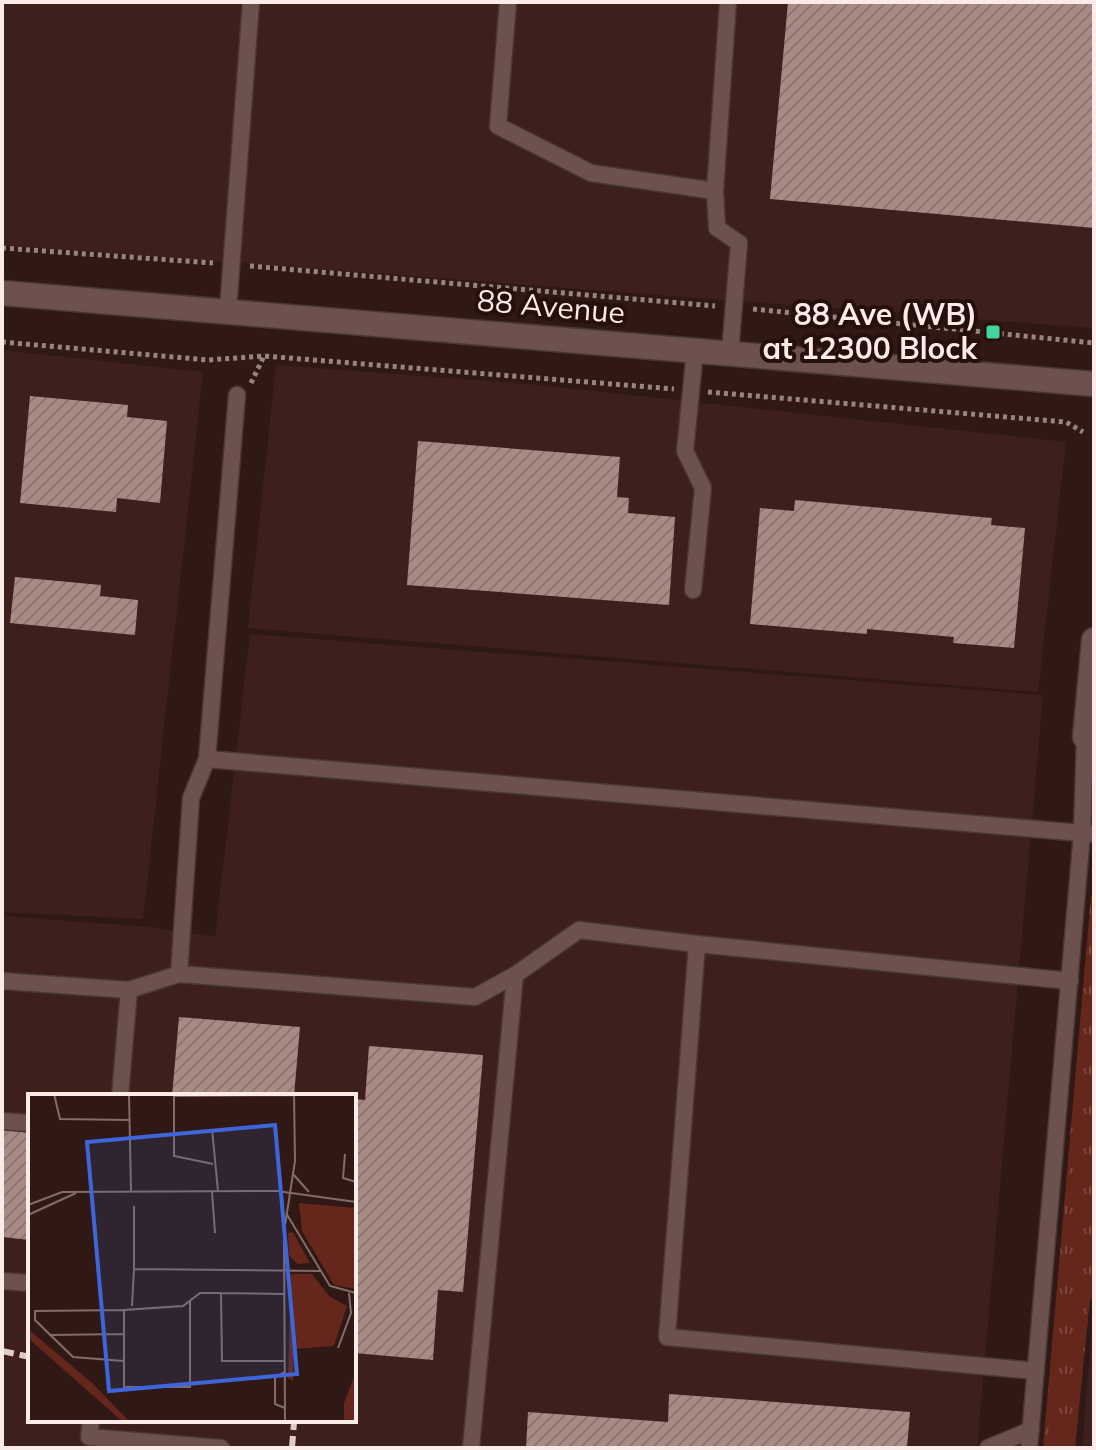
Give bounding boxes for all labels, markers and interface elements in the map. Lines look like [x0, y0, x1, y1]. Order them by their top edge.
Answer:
street label: 88 Avenue [476, 281, 627, 331]
place label: 88 Ave (WB) at 12300 Block [763, 295, 978, 367]
marker: 88 Ave (WB) at 12300 Block [984, 323, 1002, 341]
inset map [28, 1094, 356, 1422]

